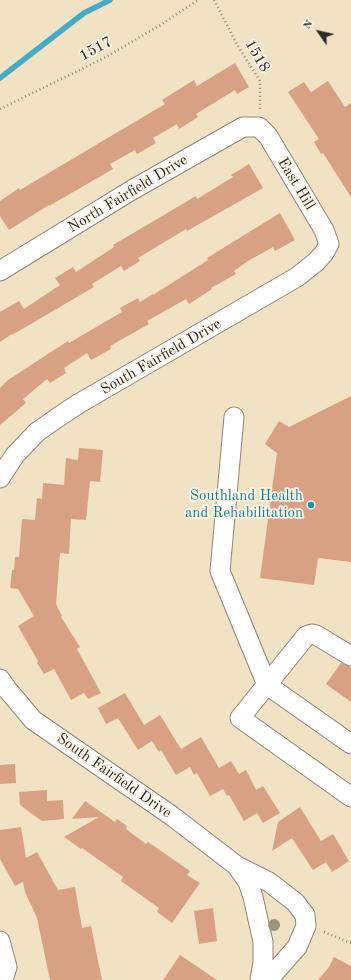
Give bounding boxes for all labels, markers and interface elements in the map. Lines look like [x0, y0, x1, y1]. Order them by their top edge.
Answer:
north arrow [299, 12, 339, 52]
text: N [302, 18, 316, 32]
street label: 1517 [76, 33, 116, 65]
street label: 1518 [241, 36, 273, 76]
street label: North Fairfield Drive [65, 151, 191, 237]
street label: East Hill [273, 155, 319, 213]
street label: South Fairfield Drive [98, 315, 224, 399]
place label: Southland Health and Rehabilitation [185, 487, 303, 522]
marker: Southland Health and Rehabilitation [306, 500, 316, 510]
street label: South Fairfield Drive [53, 730, 175, 822]

